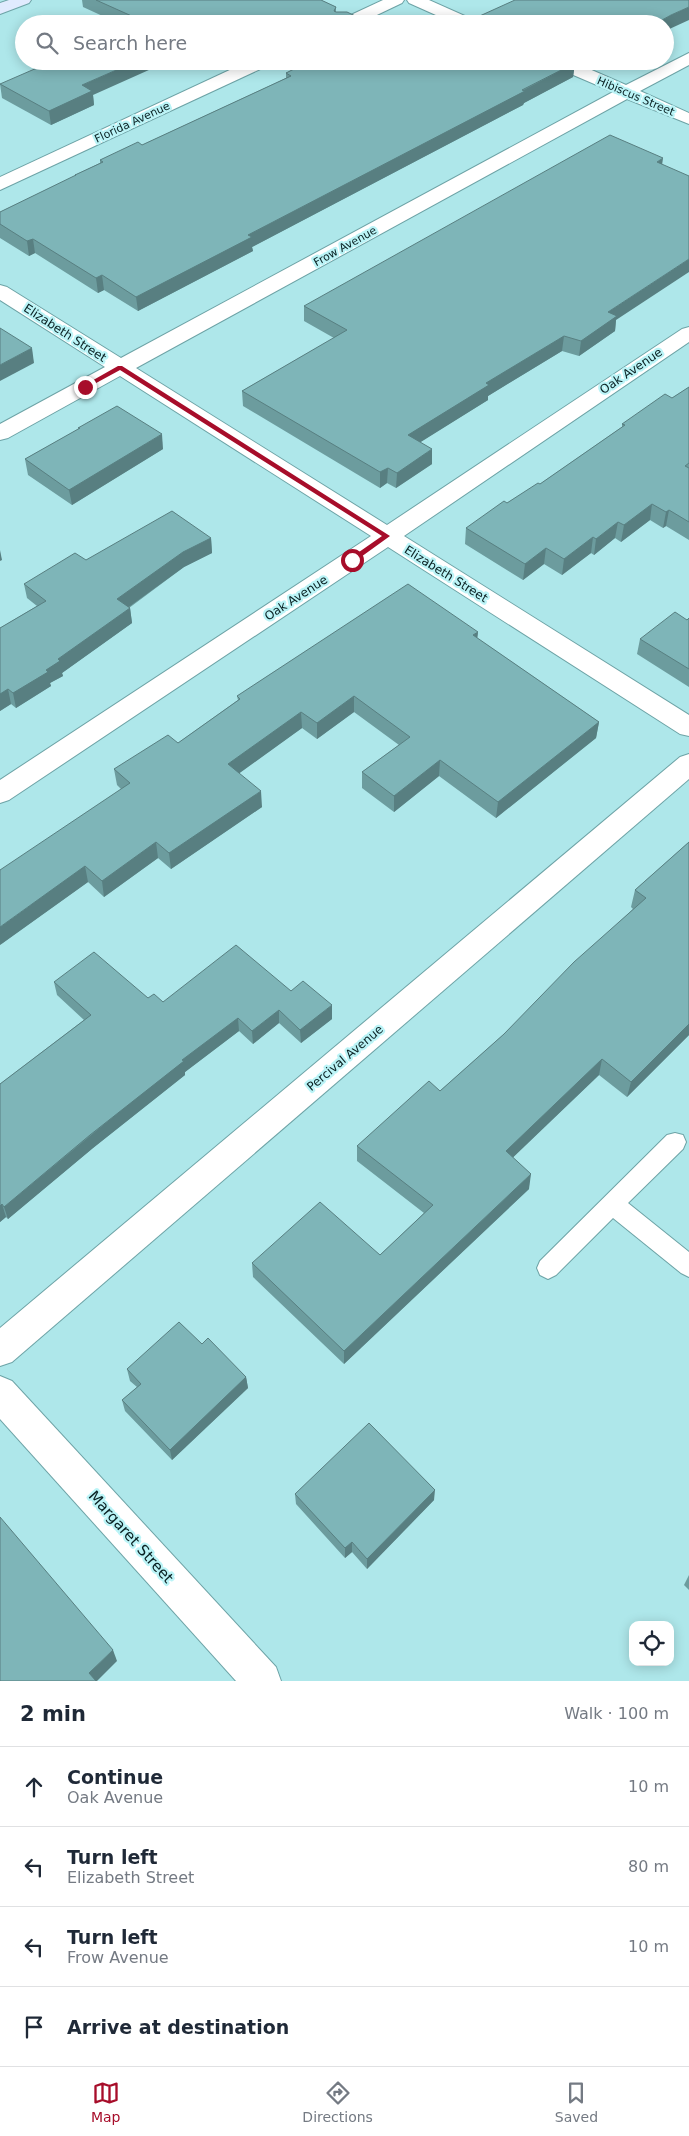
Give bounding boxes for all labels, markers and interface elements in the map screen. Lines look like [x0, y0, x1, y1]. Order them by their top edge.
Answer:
search box [15, 15, 674, 70]
icon: search [33, 29, 61, 57]
text: Search here [73, 32, 187, 54]
street label: Hibiscus Street [595, 74, 677, 119]
street label: Florida Avenue [92, 99, 172, 146]
street label: Frow Avenue [312, 224, 379, 269]
street label: Elizabeth Street [21, 301, 109, 365]
street label: Oak Avenue [597, 345, 665, 397]
route end [74, 376, 97, 399]
street label: Elizabeth Street [402, 543, 490, 605]
route start [341, 549, 364, 572]
street label: Oak Avenue [262, 572, 330, 624]
street label: Percival Avenue [304, 1022, 386, 1094]
street label: Margaret Street [85, 1487, 177, 1587]
map controls [629, 1621, 674, 1666]
button: locate [629, 1621, 674, 1666]
text: 2 min [20, 1702, 86, 1726]
text: Walk · 100 m [564, 1704, 669, 1723]
text: Continue [67, 1766, 163, 1788]
icon: ahead [20, 1773, 48, 1801]
text: 10 m [628, 1777, 669, 1796]
text: Oak Avenue [67, 1788, 163, 1807]
text: Turn left [67, 1846, 158, 1868]
icon: left [20, 1853, 48, 1881]
text: 80 m [628, 1857, 669, 1876]
text: Elizabeth Street [67, 1868, 194, 1887]
text: Turn left [67, 1926, 158, 1948]
icon: left [20, 1933, 48, 1961]
text: 10 m [628, 1937, 669, 1956]
text: Frow Avenue [67, 1948, 169, 1967]
icon: arrive [20, 2013, 48, 2041]
text: Arrive at destination [67, 2016, 289, 2038]
tab: Map [91, 2079, 120, 2125]
tab: Directions [302, 2079, 373, 2125]
tab: Saved [555, 2079, 598, 2125]

